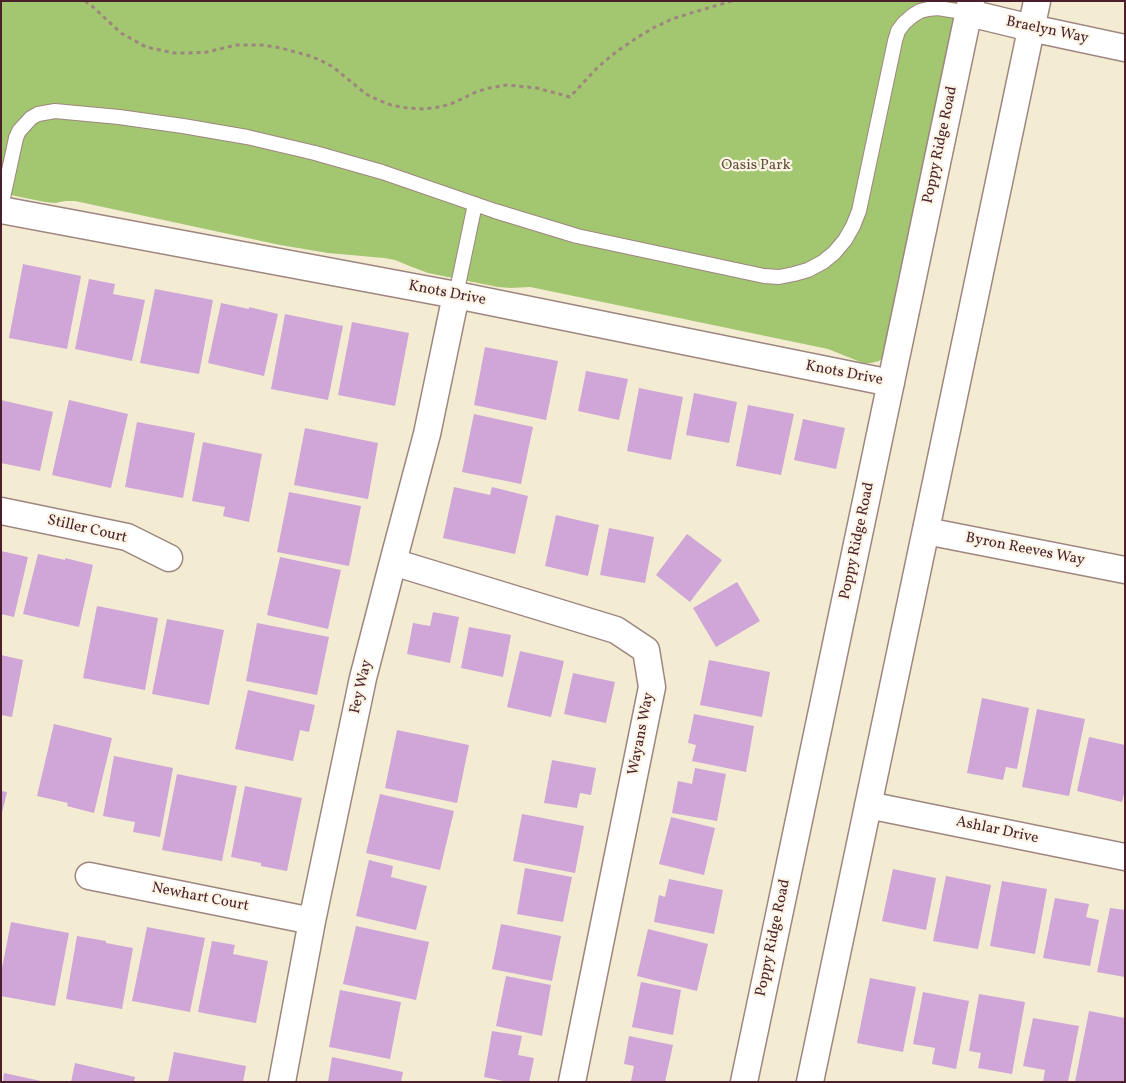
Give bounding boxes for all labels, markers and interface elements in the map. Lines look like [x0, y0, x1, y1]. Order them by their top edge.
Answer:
street label: Braelyn Way [1004, 13, 1090, 49]
street label: Poppy Ridge Road [920, 85, 962, 205]
park label: Oasis Park [721, 157, 791, 175]
street label: Knots Drive [407, 278, 487, 310]
street label: Knots Drive [804, 358, 884, 390]
street label: Poppy Ridge Road [837, 481, 879, 601]
street label: Stiller Court [45, 512, 129, 548]
street label: Byron Reeves Way [964, 530, 1086, 570]
street label: Fey Way [347, 658, 377, 716]
street label: Wayans Way [625, 691, 659, 777]
street label: Ashlar Drive [954, 813, 1040, 849]
street label: Poppy Ridge Road [753, 878, 795, 998]
street label: Newhart Court [150, 880, 250, 916]

